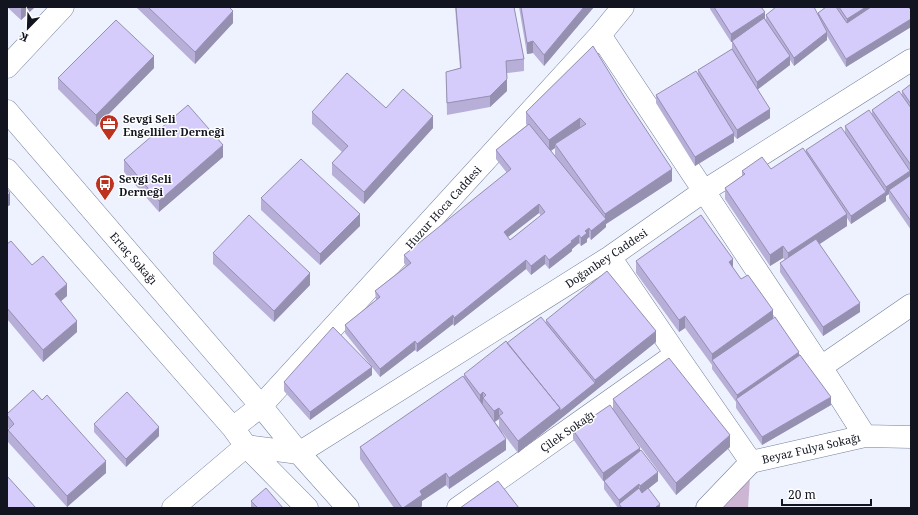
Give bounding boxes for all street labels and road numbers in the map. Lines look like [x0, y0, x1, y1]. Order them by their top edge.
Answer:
street label: Huzur Hoca Caddesi [402, 162, 485, 252]
street label: Doğanbey Caddesi [562, 225, 650, 291]
street label: Ertaç Sokağı [107, 229, 161, 288]
street label: Çilek Sokağı [537, 406, 598, 455]
street label: Beyaz Fulya Sokağı [760, 429, 862, 467]

